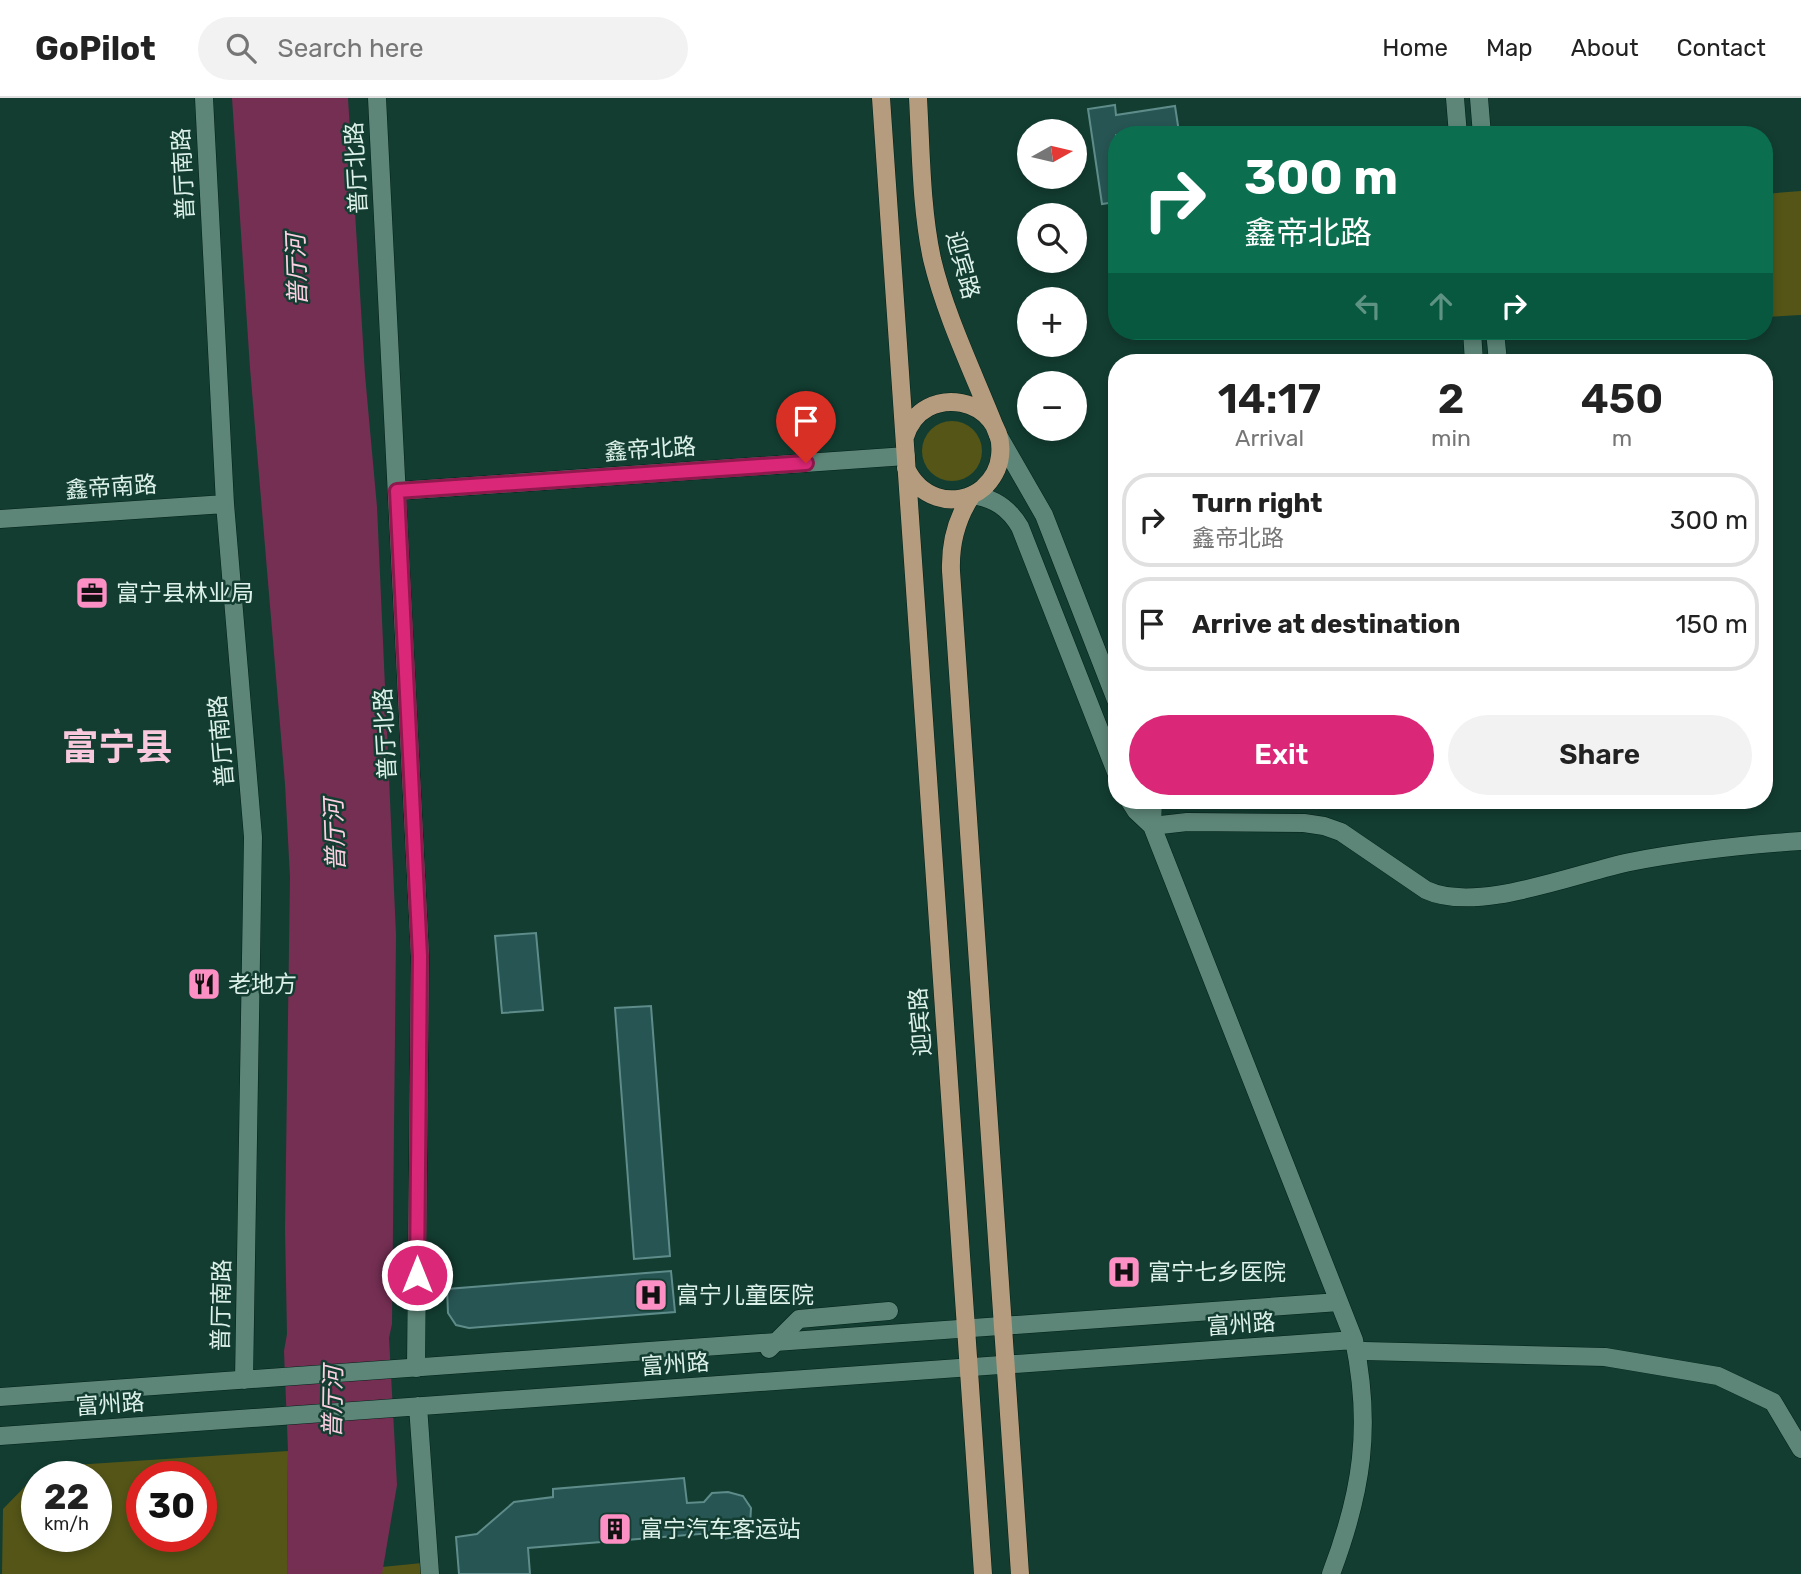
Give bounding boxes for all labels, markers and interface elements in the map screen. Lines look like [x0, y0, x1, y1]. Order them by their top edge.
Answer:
search box [198, 17, 688, 80]
text: GoPilot [35, 29, 156, 68]
icon: search [222, 29, 260, 67]
text: Search here [278, 33, 423, 64]
text: Home [1382, 34, 1448, 62]
text: Map [1486, 34, 1533, 62]
text: About [1571, 34, 1639, 62]
text: Contact [1677, 34, 1766, 62]
north arrow [1017, 119, 1087, 189]
map controls [1017, 119, 1087, 441]
street label: 普厅北路 [340, 121, 372, 215]
street label: 普厅南路 [167, 127, 199, 221]
text: 300 m [1244, 148, 1398, 206]
icon: right [1129, 154, 1220, 245]
button: search [1017, 203, 1087, 273]
text: 鑫帝北路 [1244, 214, 1372, 252]
street label: 迎宾路 [941, 228, 985, 302]
water label: 普厅河 [282, 230, 312, 306]
button: + [1017, 287, 1087, 357]
icon: left [1349, 287, 1387, 325]
icon: ahead [1422, 287, 1460, 325]
icon: right [1495, 287, 1533, 325]
button: − [1017, 371, 1087, 441]
text: 14:17 [1218, 374, 1321, 424]
text: 2 [1438, 374, 1464, 424]
text: 450 [1581, 374, 1663, 424]
pin [776, 391, 836, 463]
icon: arrive [787, 402, 825, 440]
text: Arrival [1235, 424, 1304, 452]
text: min [1431, 424, 1471, 452]
text: m [1612, 424, 1632, 452]
street label: 鑫帝北路 [603, 432, 697, 466]
street label: 鑫帝南路 [64, 470, 158, 504]
text: Turn right [1192, 488, 1322, 519]
icon: right [1133, 501, 1171, 539]
text: 300 m [1670, 505, 1748, 536]
text: 鑫帝北路 [1192, 524, 1284, 552]
office icon: 富宁县林业局 [73, 574, 111, 612]
place label: 富宁县林业局 [116, 579, 254, 607]
icon: arrive [1133, 605, 1171, 643]
text: Arrive at destination [1192, 609, 1460, 640]
text: 150 m [1675, 609, 1748, 640]
street label: 普厅北路 [369, 687, 401, 781]
street label: 普厅南路 [203, 694, 239, 788]
button: Exit [1129, 715, 1434, 795]
button: Share [1448, 715, 1752, 795]
district label: 富宁县 [62, 725, 173, 769]
water label: 普厅河 [320, 795, 350, 871]
restaurant icon: 老地方 [185, 965, 223, 1003]
place label: 老地方 [228, 970, 297, 998]
street label: 迎宾路 [904, 987, 936, 1057]
position arrow [380, 1238, 454, 1312]
hospital icon: 富宁七乡医院 [1105, 1253, 1143, 1291]
place label: 富宁七乡医院 [1148, 1258, 1286, 1286]
street label: 普厅南路 [206, 1259, 236, 1351]
hospital icon: 富宁儿童医院 [632, 1276, 670, 1314]
place label: 富宁儿童医院 [676, 1281, 814, 1309]
street label: 富州路 [1206, 1308, 1276, 1340]
street label: 富州路 [640, 1348, 710, 1380]
water label: 普厅河 [318, 1362, 348, 1438]
street label: 富州路 [75, 1388, 145, 1420]
speed limit sign: 30 [126, 1461, 217, 1552]
text: 22 [44, 1476, 89, 1518]
building icon: 富宁汽车客运站 [596, 1510, 634, 1548]
text: km/h [44, 1513, 89, 1535]
place label: 富宁汽车客运站 [640, 1515, 801, 1543]

